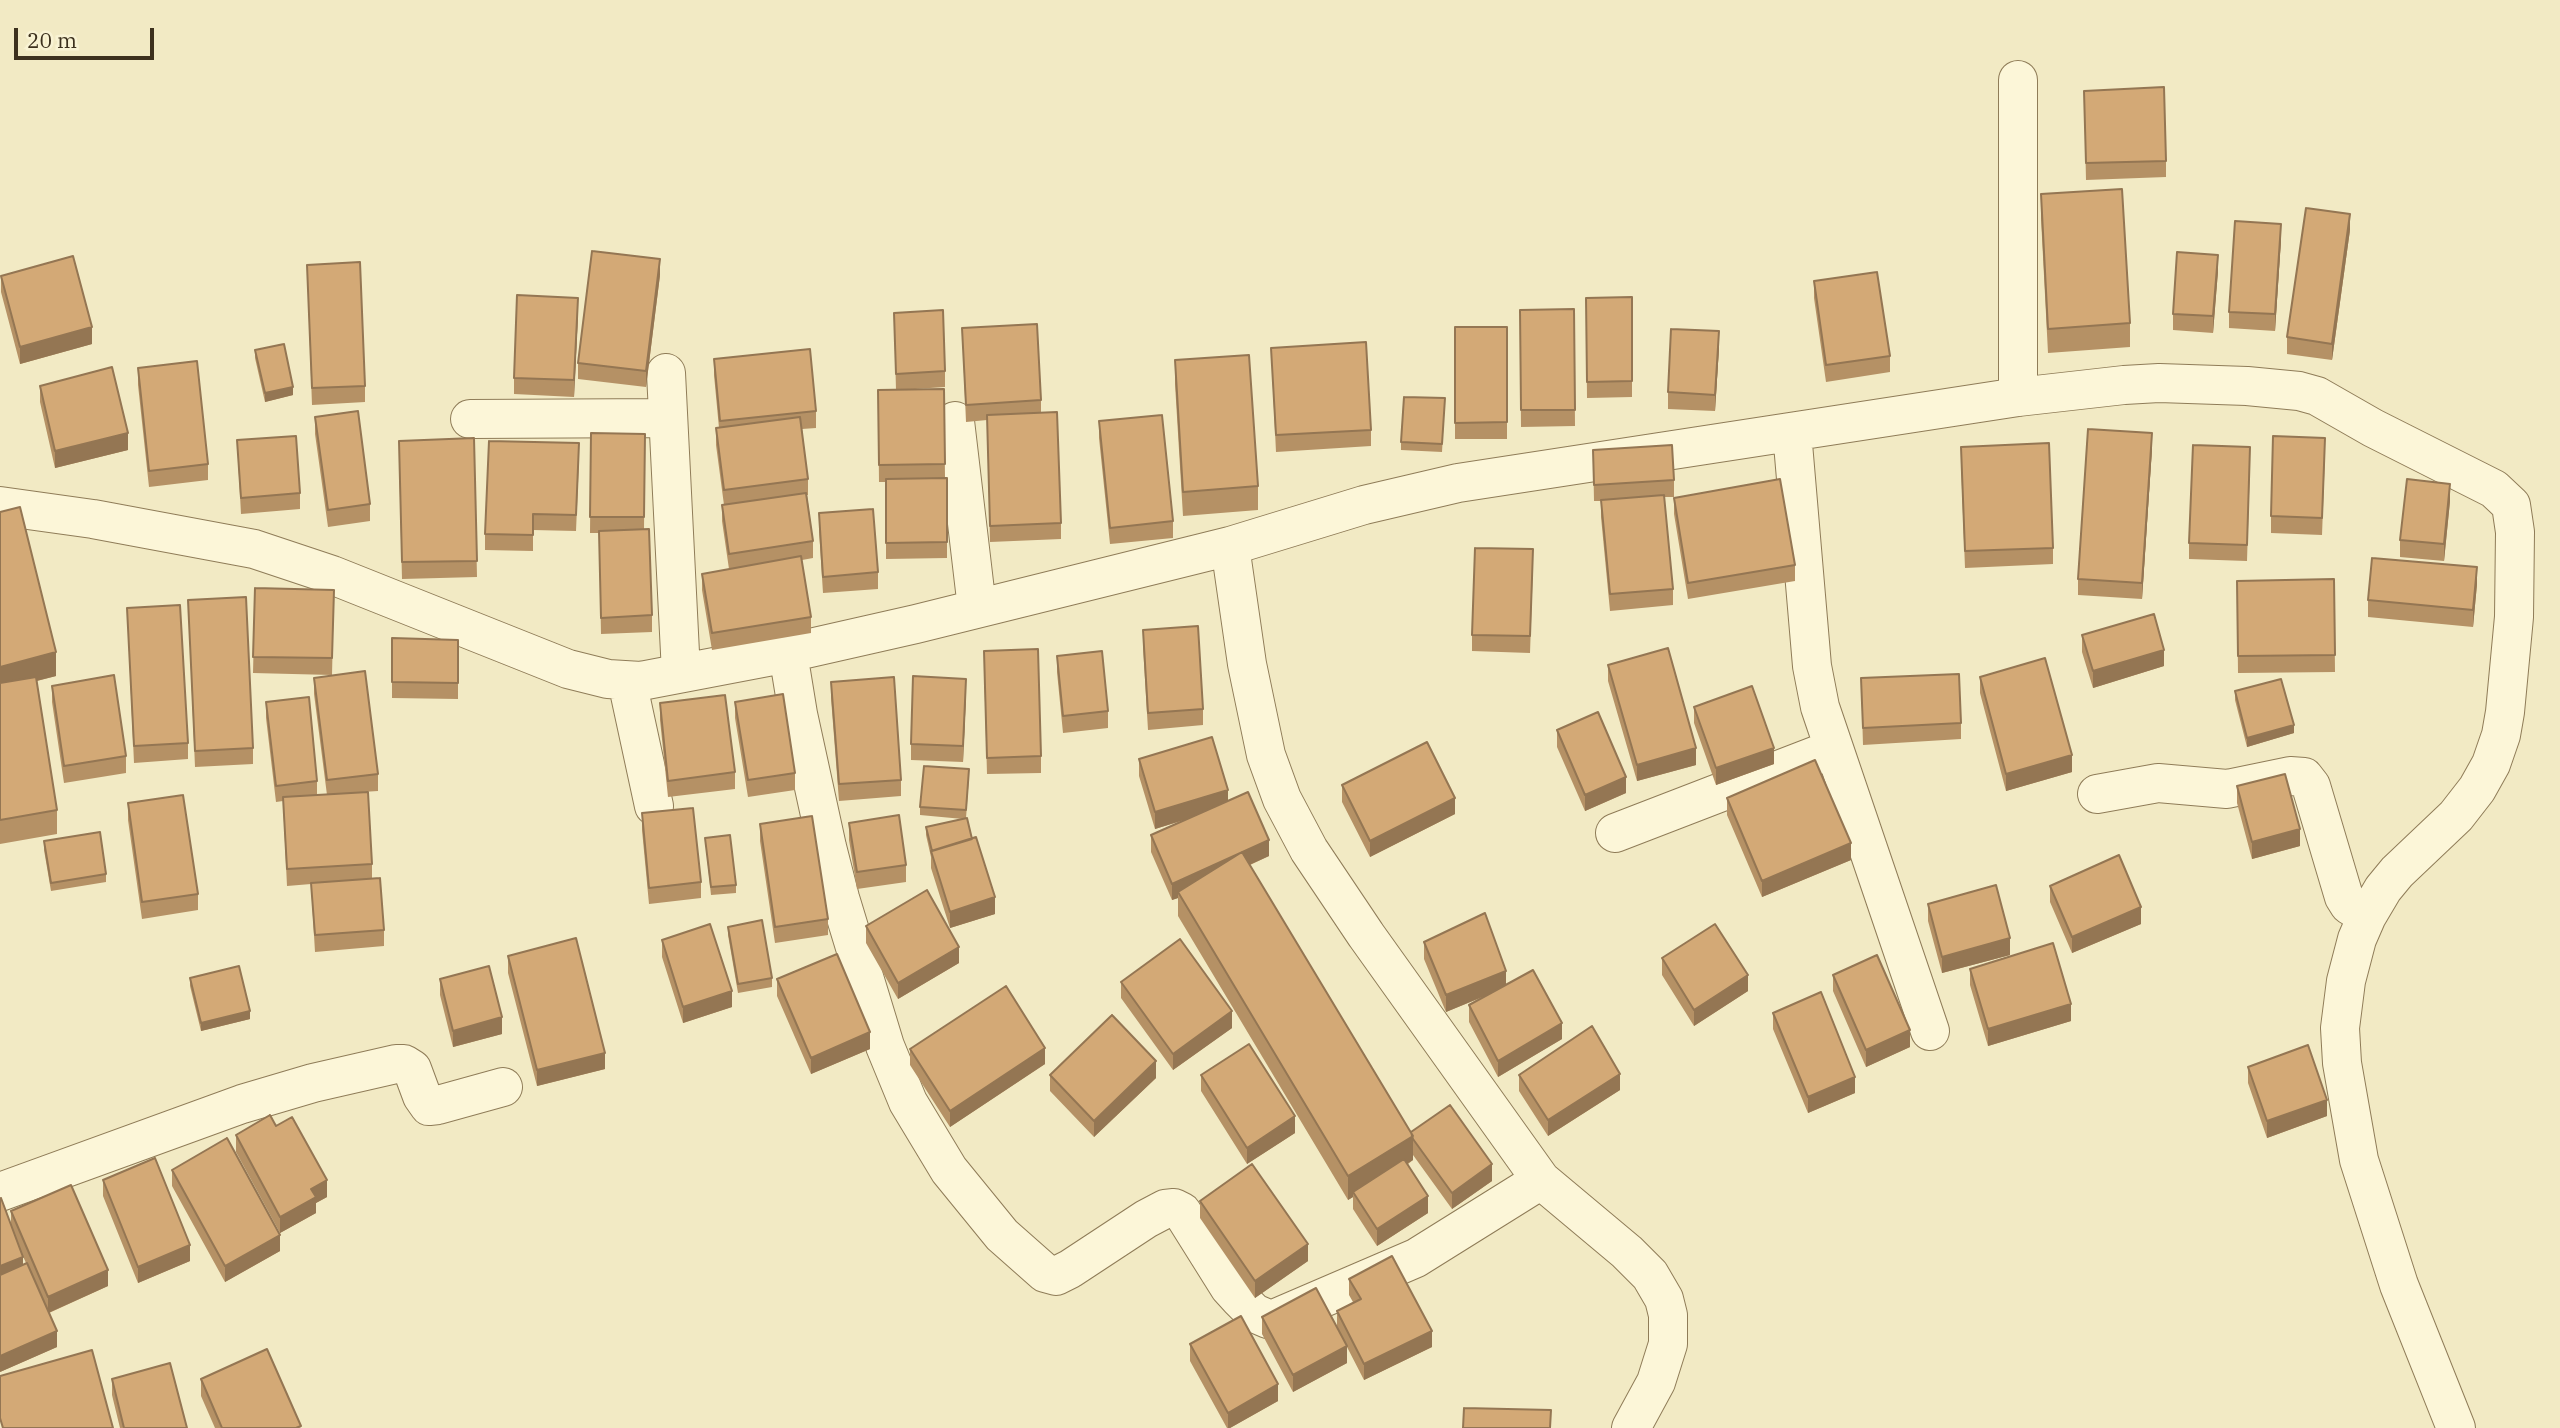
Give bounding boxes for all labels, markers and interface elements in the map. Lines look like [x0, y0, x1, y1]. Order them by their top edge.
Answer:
scale bar [18, 14, 158, 58]
text: 20 m [27, 26, 77, 54]

